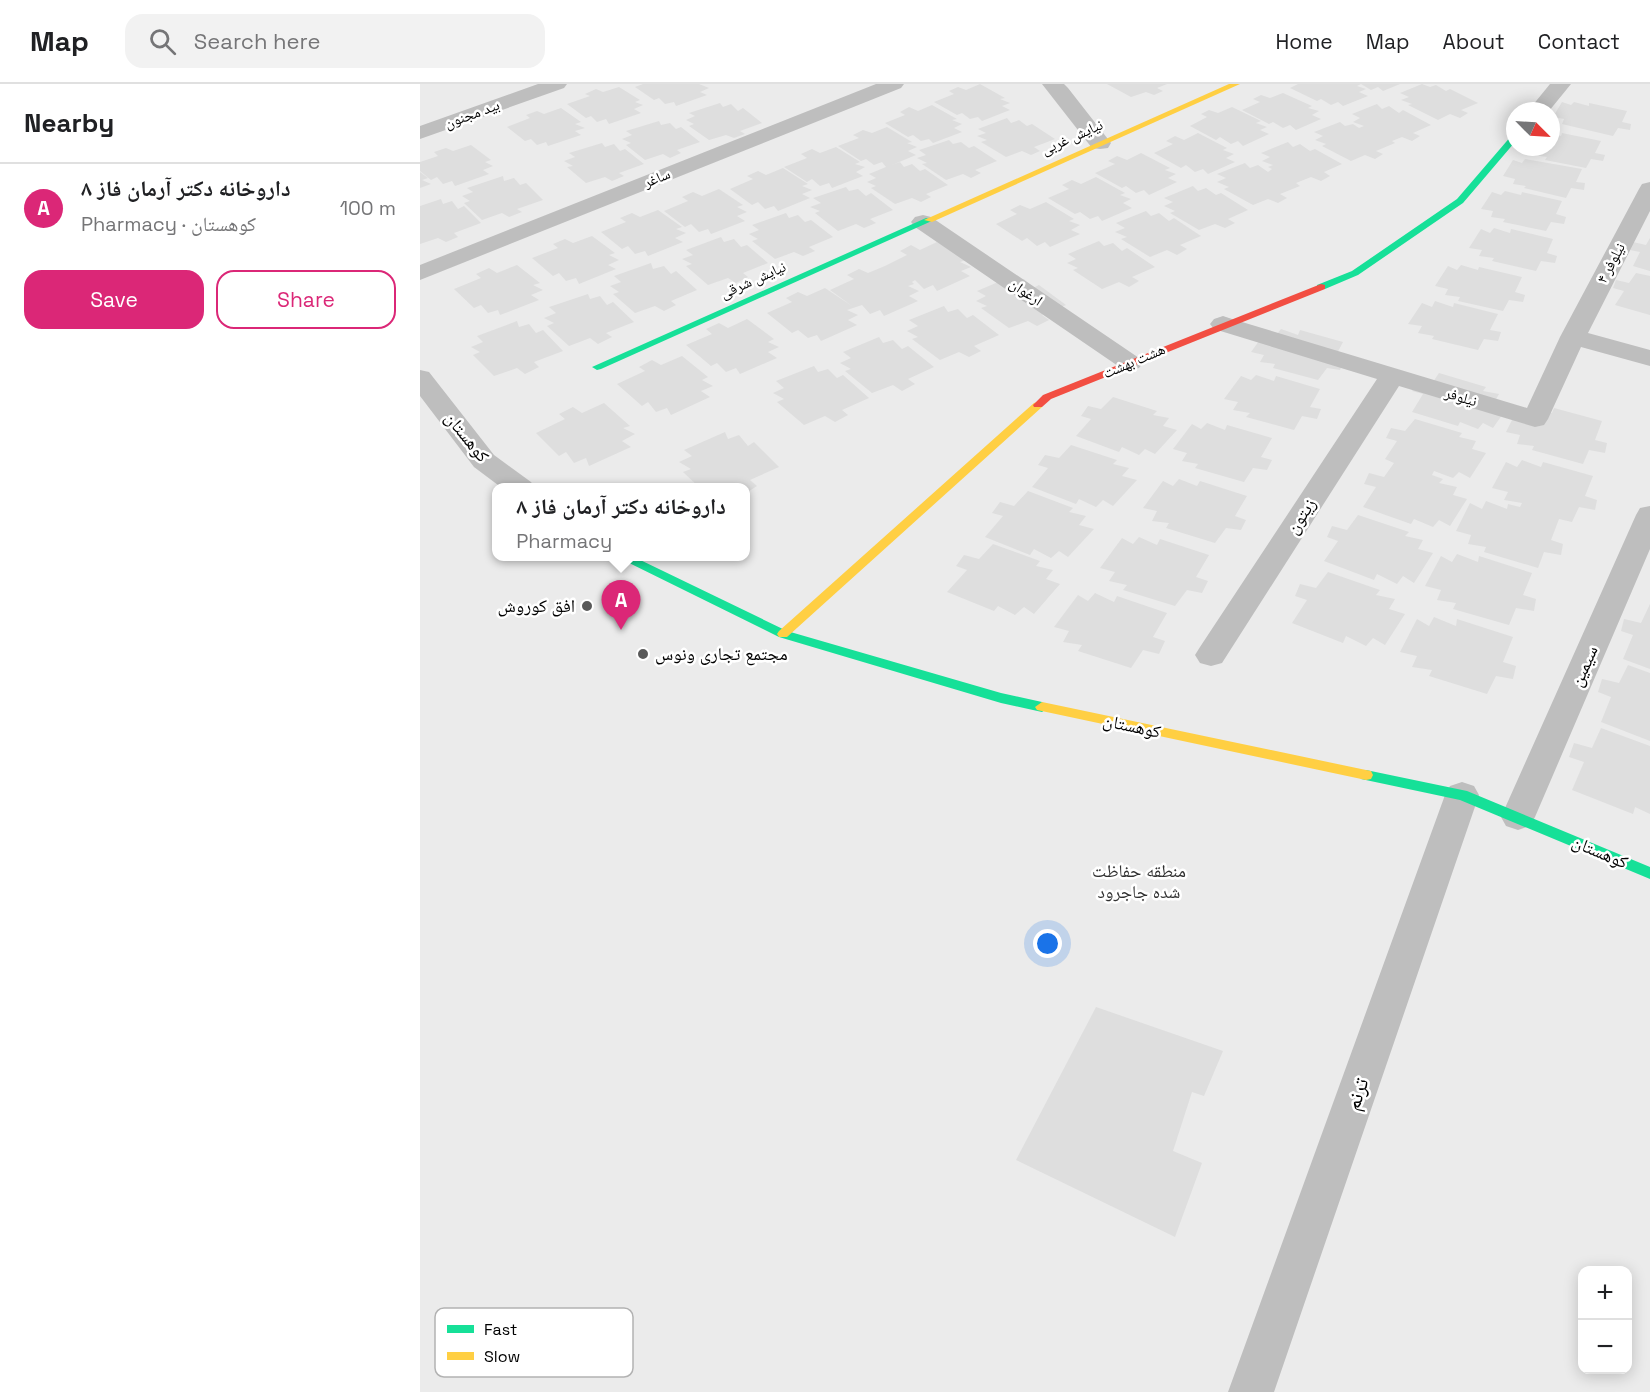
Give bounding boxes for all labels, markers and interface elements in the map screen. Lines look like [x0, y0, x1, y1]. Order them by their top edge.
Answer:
search box [125, 14, 545, 68]
text: Map [30, 23, 89, 59]
icon: search [146, 25, 179, 58]
text: Search here [194, 27, 321, 55]
text: Home [1275, 28, 1333, 55]
text: Map [1366, 28, 1410, 55]
text: About [1443, 28, 1505, 55]
text: Contact [1538, 28, 1620, 55]
street label: بید مجنون [442, 95, 502, 133]
north arrow [1506, 102, 1560, 156]
text: Nearby [24, 106, 114, 140]
street label: نیایش غربی [1038, 115, 1106, 159]
street label: ساغر [640, 164, 673, 192]
text: داروخانه دکتر آرمان فاز ۸ [81, 174, 291, 202]
text: A [37, 195, 50, 221]
text: 100 m [340, 195, 396, 221]
text: Pharmacy · کوهستان [81, 211, 256, 237]
street label: نیلوفر ۴ [1592, 239, 1629, 286]
street label: نیایش شرقی [717, 257, 789, 303]
button: Save [24, 270, 204, 329]
button: Share [216, 270, 396, 329]
street label: ارغوان [1005, 274, 1047, 310]
street label: هشت بهشت [1100, 339, 1168, 382]
street label: نیلوفر [1442, 382, 1480, 410]
street label: کوهستان [440, 407, 495, 467]
popup [492, 483, 750, 561]
text: داروخانه دکتر آرمان فاز ۸ [516, 492, 726, 520]
street label: زیتون [1280, 493, 1321, 538]
text: Pharmacy [516, 528, 612, 554]
pin: A [602, 580, 640, 630]
place label: افق کوروش [497, 594, 575, 617]
marker: افق کوروش [580, 599, 594, 613]
place label: مجتمع تجاری ونوس [655, 642, 788, 666]
street label: سیمین [1564, 642, 1603, 690]
marker: مجتمع تجاری ونوس [636, 647, 650, 661]
street label: کوهستان [1101, 708, 1164, 743]
street label: کوهستان [1569, 830, 1632, 874]
park label: منطقه حفاظت شده جاجرود [1092, 859, 1186, 903]
your location [1033, 929, 1062, 958]
street label: ترنم [1338, 1074, 1376, 1114]
map controls [1578, 1266, 1632, 1374]
button: + [1578, 1266, 1632, 1320]
legend [435, 1308, 633, 1377]
text: Fast [484, 1319, 517, 1340]
button: − [1578, 1320, 1632, 1374]
text: Slow [484, 1346, 520, 1367]

